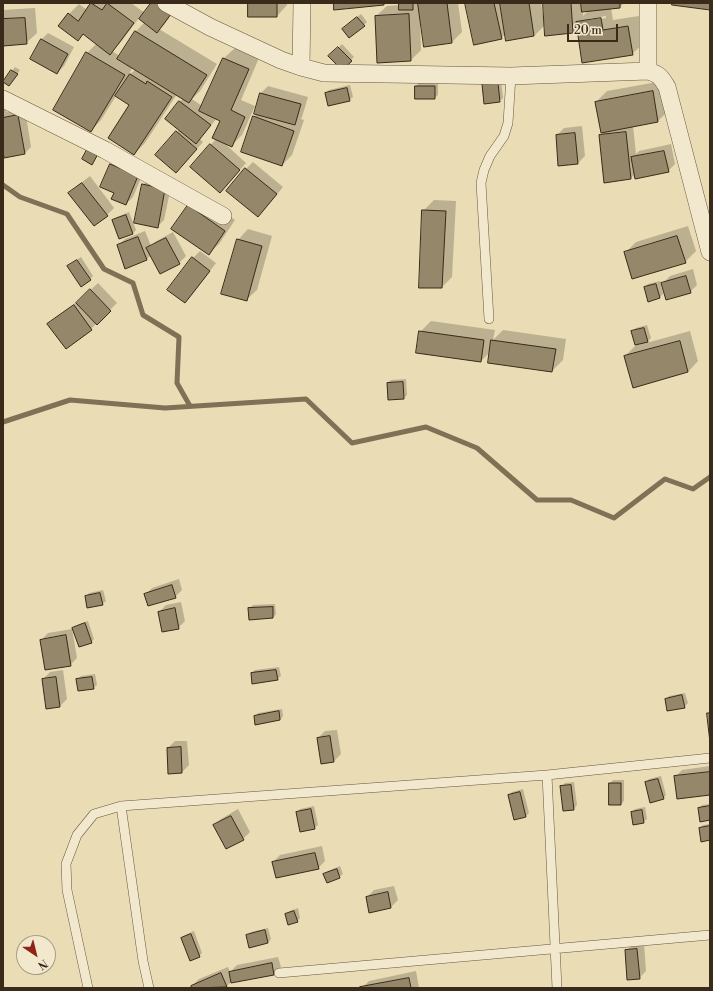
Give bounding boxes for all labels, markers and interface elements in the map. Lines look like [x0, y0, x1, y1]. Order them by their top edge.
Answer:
scale bar [569, 16, 620, 42]
text: 20 m [574, 23, 602, 38]
north arrow [16, 935, 56, 975]
text: N [35, 956, 50, 972]

